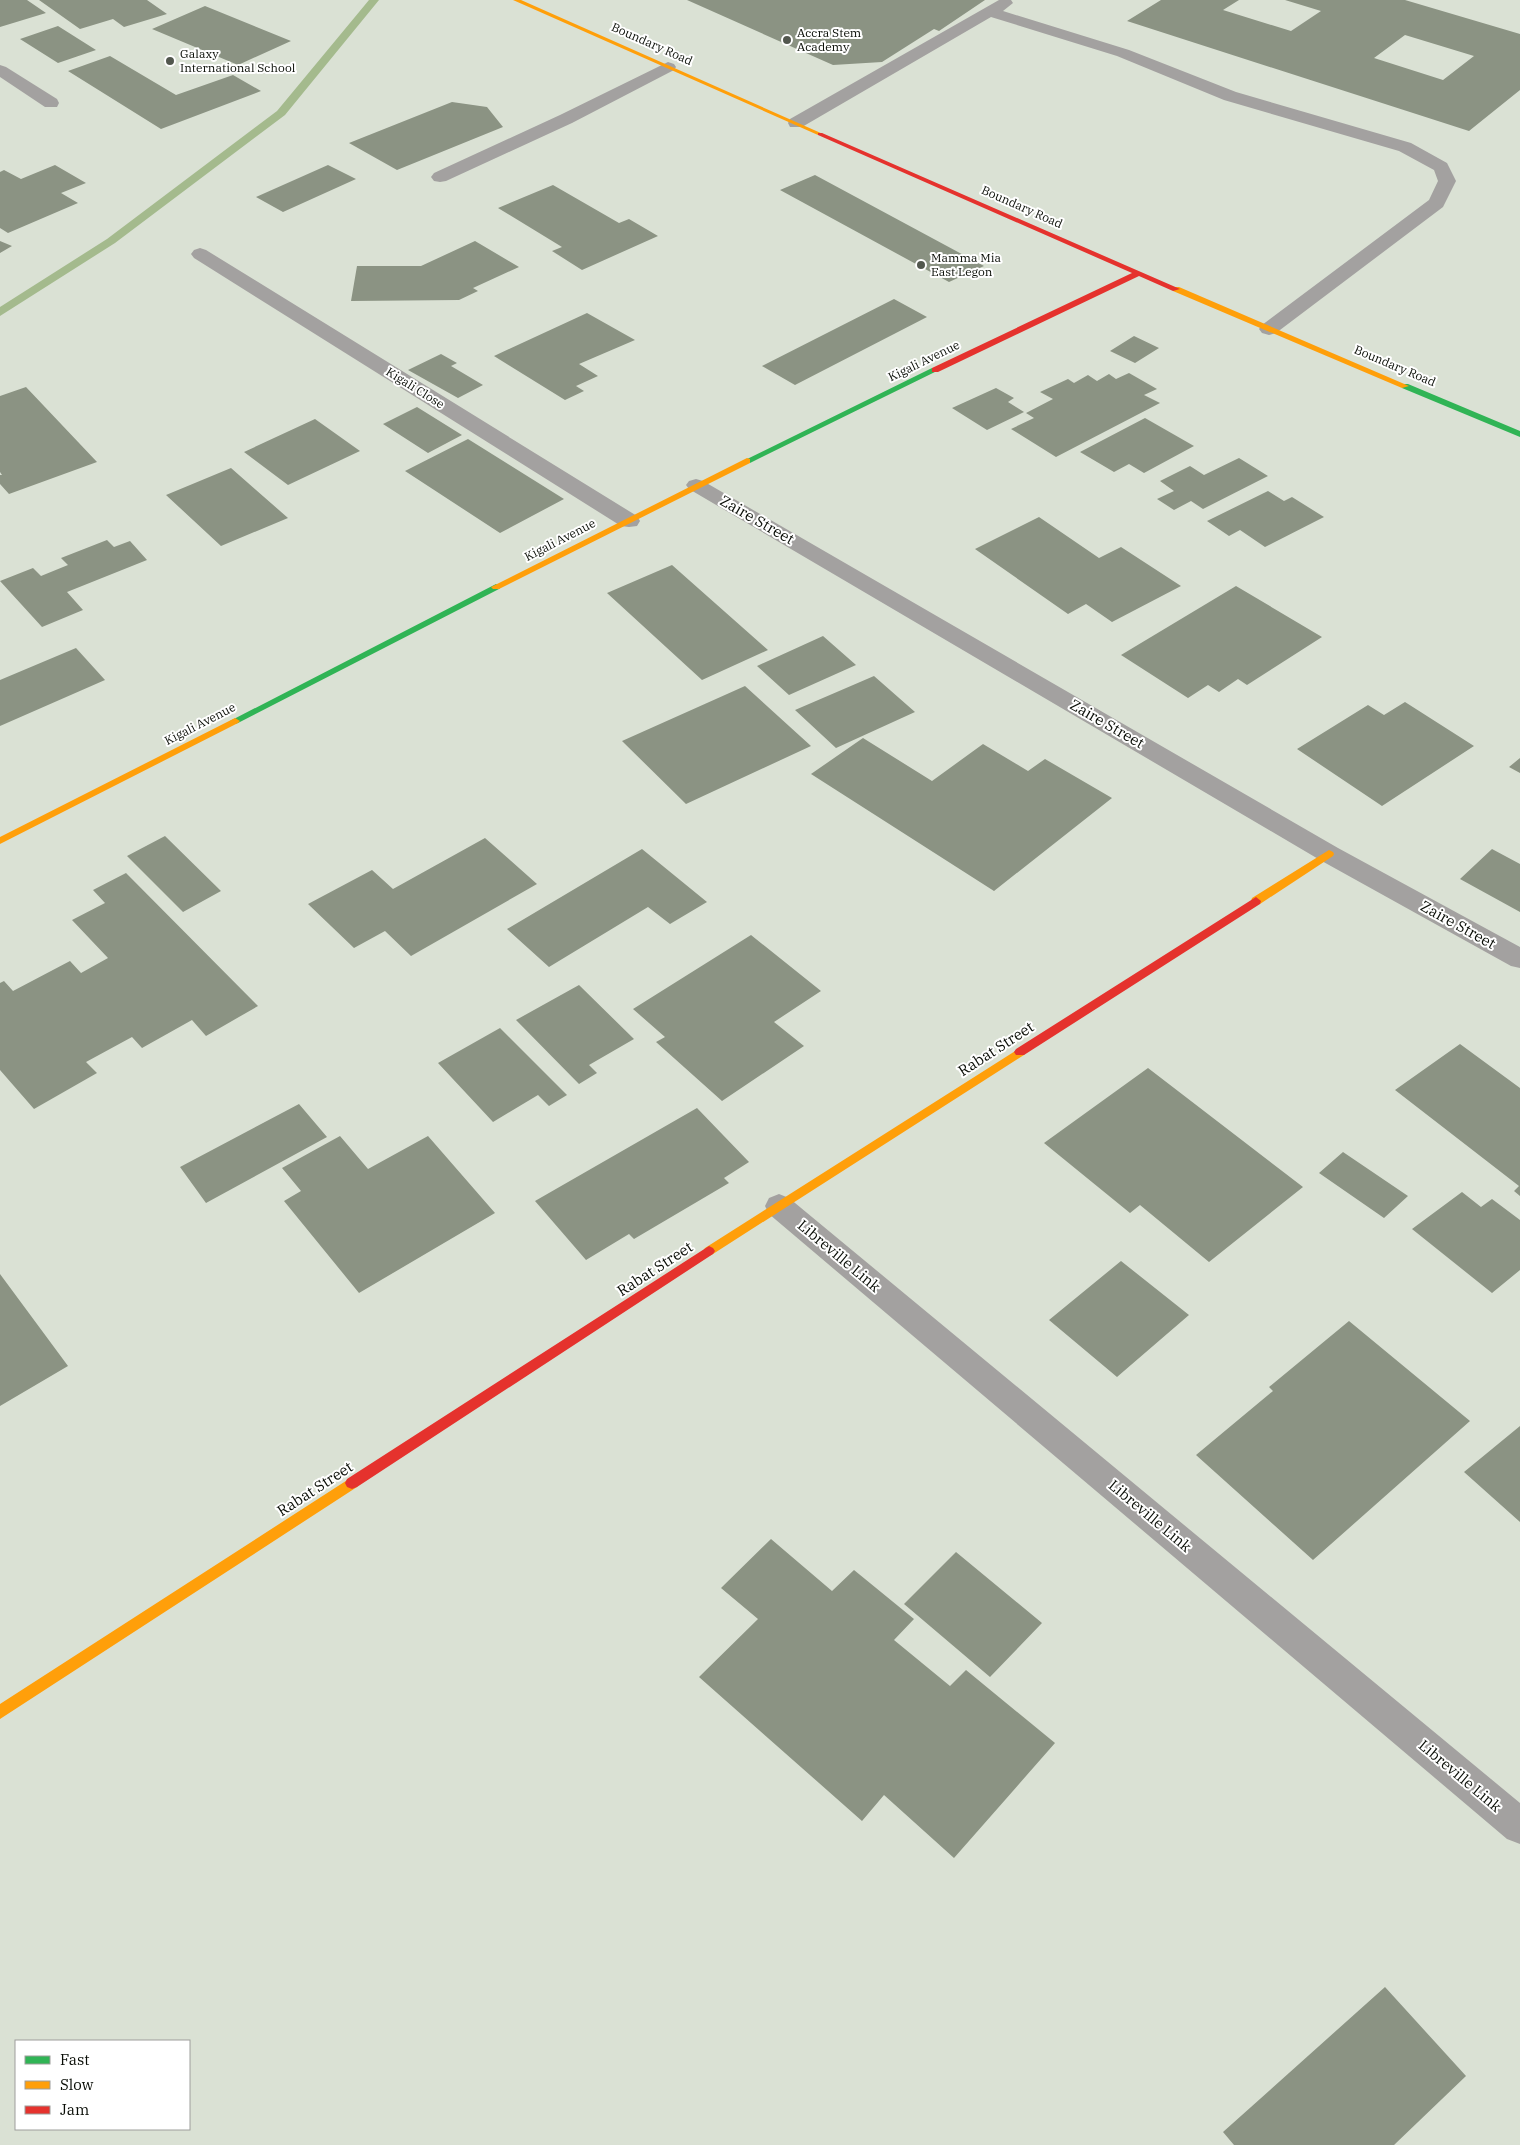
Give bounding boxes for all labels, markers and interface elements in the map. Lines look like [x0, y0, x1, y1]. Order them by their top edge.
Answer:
street label: Boundary Road [609, 19, 695, 68]
place label: Accra Stem Academy [797, 25, 862, 54]
marker: Accra Stem Academy [781, 34, 793, 46]
place label: Galaxy International School [180, 46, 296, 75]
marker: Galaxy International School [164, 55, 176, 67]
street label: Boundary Road [979, 182, 1065, 231]
place label: Mamma Mia East Legon [931, 250, 1001, 279]
marker: Mamma Mia East Legon [915, 259, 927, 271]
street label: Kigali Avenue [886, 337, 962, 384]
street label: Boundary Road [1352, 342, 1438, 389]
street label: Kigali Close [383, 364, 447, 411]
street label: Zaire Street [717, 491, 798, 548]
street label: Kigali Avenue [522, 515, 598, 564]
street label: Zaire Street [1067, 695, 1148, 752]
street label: Kigali Avenue [162, 699, 238, 748]
street label: Zaire Street [1417, 896, 1499, 953]
street label: Rabat Street [954, 1017, 1037, 1080]
street label: Libreville Link [794, 1215, 885, 1296]
street label: Rabat Street [613, 1237, 696, 1300]
street label: Rabat Street [273, 1457, 356, 1520]
street label: Libreville Link [1105, 1475, 1196, 1556]
street label: Libreville Link [1415, 1735, 1506, 1816]
legend [15, 2040, 190, 2130]
text: Fast [60, 2050, 90, 2069]
text: Slow [60, 2075, 94, 2094]
text: Jam [60, 2100, 89, 2119]

